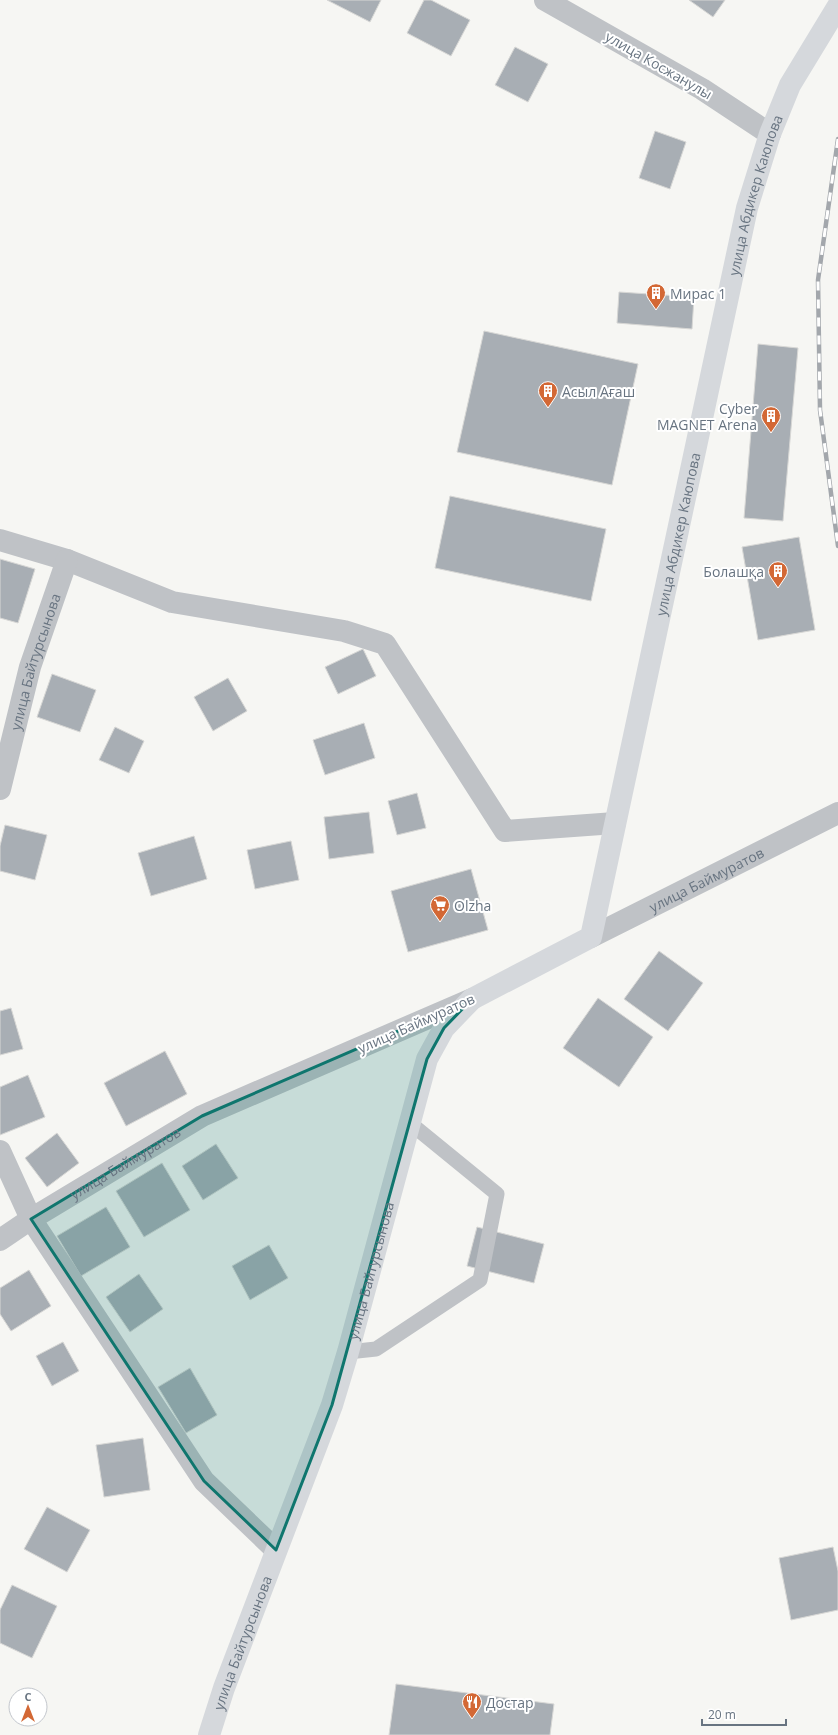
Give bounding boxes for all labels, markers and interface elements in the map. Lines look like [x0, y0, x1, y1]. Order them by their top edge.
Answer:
street label: улица Косжанулы [602, 27, 716, 103]
street label: улица Абдикер Каюпова [723, 112, 786, 277]
building icon: Мирас 1 [645, 282, 667, 310]
place label: Мирас 1 [670, 284, 726, 303]
building icon: Асыл Ағаш [537, 380, 559, 408]
place label: Асыл Ағаш [562, 382, 635, 401]
place label: Cyber MAGNET Arena [657, 399, 757, 434]
building icon: Cyber MAGNET Arena [760, 405, 782, 433]
street label: улица Абдикер Каюпова [651, 451, 704, 617]
building icon: Болашқа [767, 560, 789, 588]
place label: Болашқа [703, 562, 764, 581]
street label: улица Байтурсынова [5, 591, 64, 732]
street label: улица Баймуратов [646, 842, 767, 916]
supermarket icon: Olzha [429, 894, 451, 922]
place label: Olzha [454, 896, 491, 915]
street label: улица Баймуратов [355, 989, 477, 1057]
street label: улица Баймуратов [66, 1122, 184, 1203]
street label: улица Байтурсынова [342, 1199, 398, 1342]
street label: улица Байтурсынова [208, 1573, 276, 1712]
north arrow [8, 1687, 48, 1727]
text: С [24, 1689, 32, 1704]
restaurant icon: Достар [461, 1691, 483, 1719]
place label: Достар [486, 1693, 534, 1712]
scale bar [702, 1701, 786, 1727]
text: 20 m [708, 1706, 736, 1723]

